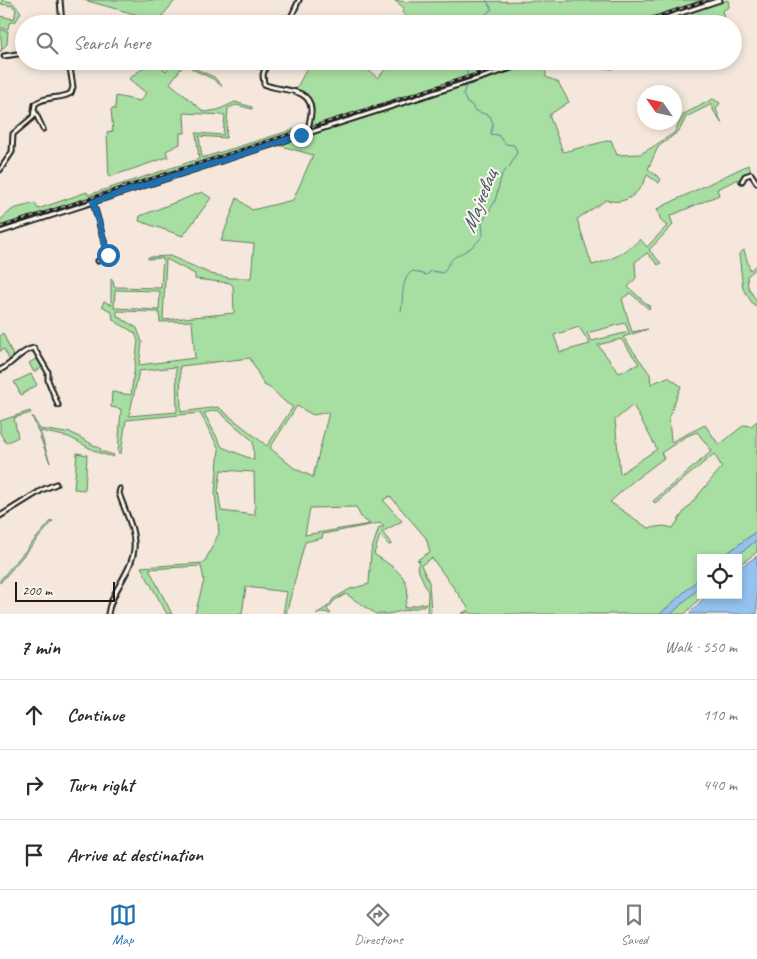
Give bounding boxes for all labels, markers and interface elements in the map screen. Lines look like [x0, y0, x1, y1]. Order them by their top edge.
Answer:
search box [15, 15, 742, 70]
icon: search [33, 29, 61, 57]
text: Search here [73, 31, 150, 55]
north arrow [637, 85, 682, 130]
route end [290, 124, 313, 147]
water label: Мајчевац [455, 163, 504, 236]
route start [97, 244, 120, 267]
map controls [697, 554, 742, 599]
button: locate [697, 554, 742, 599]
scale bar [15, 579, 115, 602]
text: 200 m [22, 582, 52, 599]
text: 7 min [20, 634, 60, 660]
text: Walk · 550 m [665, 637, 737, 657]
icon: ahead [20, 701, 48, 729]
text: Continue [67, 703, 124, 727]
text: 110 m [703, 705, 737, 725]
icon: right [20, 771, 48, 799]
text: Turn right [67, 773, 134, 797]
text: 440 m [703, 775, 737, 795]
icon: arrive [20, 841, 48, 869]
text: Arrive at destination [67, 843, 203, 867]
tab: Map [109, 901, 137, 948]
tab: Directions [354, 901, 403, 948]
tab: Saved [620, 901, 648, 948]

